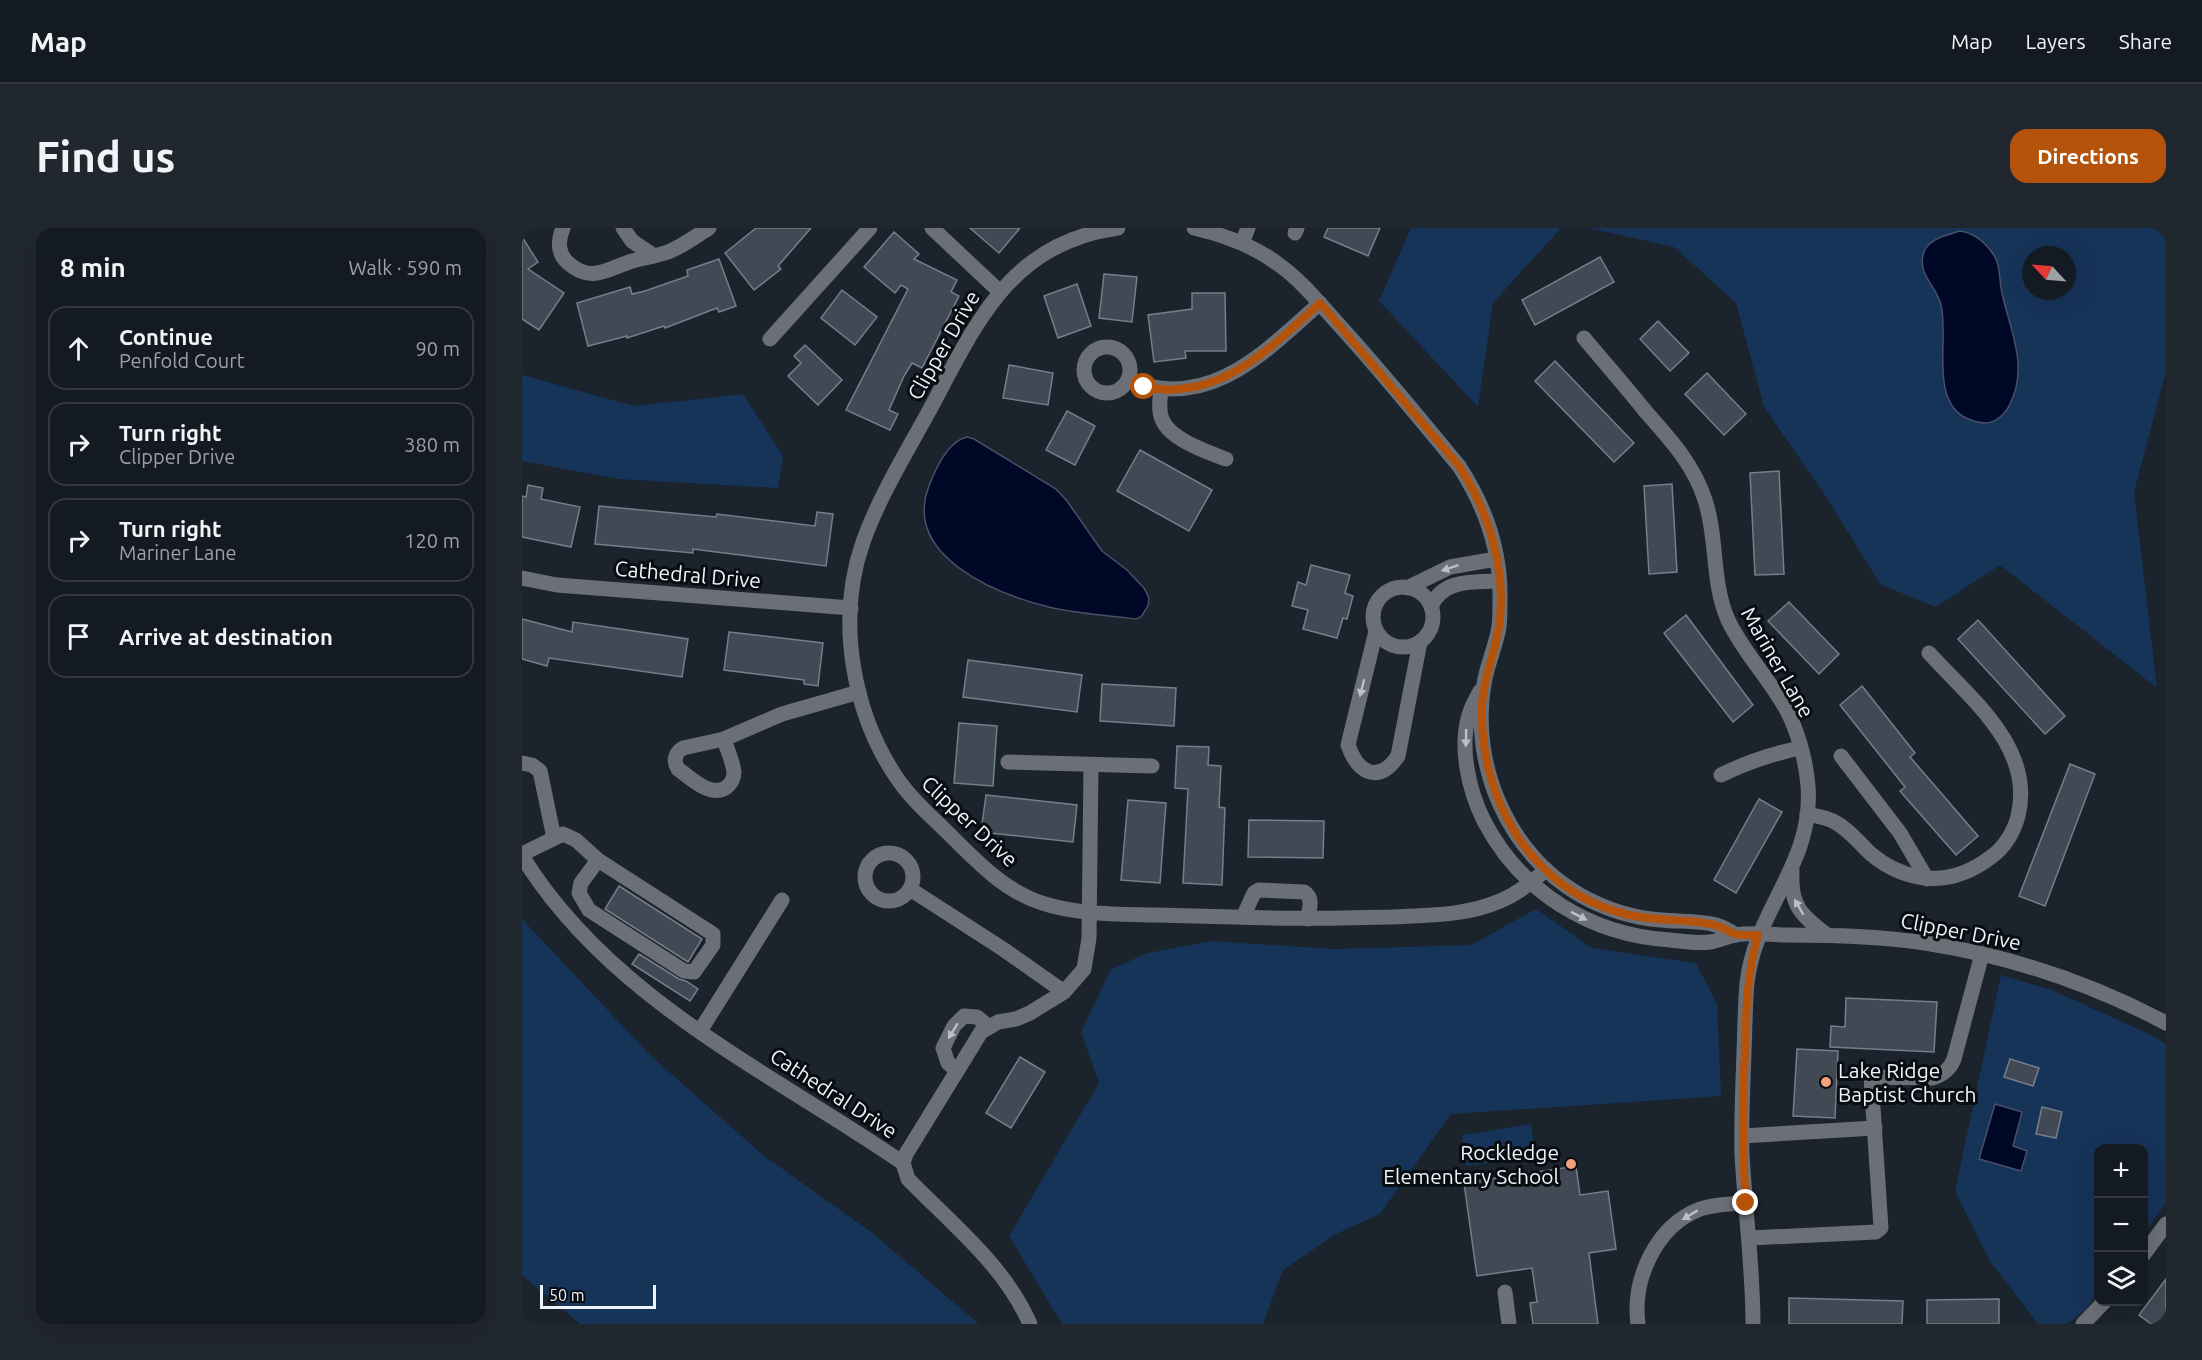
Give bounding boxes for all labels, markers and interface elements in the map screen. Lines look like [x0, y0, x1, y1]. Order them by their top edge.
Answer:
text: Map [30, 26, 87, 57]
text: Map [1951, 29, 1992, 53]
text: Layers [2025, 29, 2086, 53]
text: Share [2119, 29, 2172, 53]
button: Directions [2010, 129, 2166, 183]
text: Find us [36, 133, 175, 180]
north arrow [2022, 246, 2076, 300]
text: 8 min [60, 253, 126, 282]
text: Walk · 590 m [349, 256, 462, 279]
street label: Clipper Drive [902, 286, 984, 404]
text: Continue [119, 324, 213, 349]
icon: ahead [62, 332, 95, 365]
text: 90 m [416, 337, 460, 360]
text: Penfold Court [119, 349, 245, 372]
route start [1130, 373, 1156, 399]
text: Turn right [119, 420, 221, 445]
icon: right [62, 428, 95, 461]
text: 380 m [404, 433, 460, 456]
text: Clipper Drive [119, 445, 235, 468]
text: Turn right [119, 516, 221, 541]
icon: right [62, 524, 95, 557]
text: 120 m [404, 529, 460, 552]
text: Mariner Lane [119, 541, 237, 564]
street label: Cathedral Drive [614, 556, 762, 592]
one-way arrow [1441, 564, 1459, 573]
street label: Mariner Lane [1737, 603, 1819, 721]
icon: arrive [62, 620, 95, 653]
text: Arrive at destination [119, 624, 333, 649]
one-way arrow [1357, 679, 1366, 698]
one-way arrow [1462, 728, 1471, 747]
street label: Clipper Drive [917, 771, 1023, 871]
one-way arrow [1793, 899, 1804, 915]
street label: Clipper Drive [1899, 908, 2023, 954]
one-way arrow [1570, 912, 1587, 921]
one-way arrow [947, 1023, 958, 1039]
street label: Cathedral Drive [766, 1043, 902, 1143]
place label: Lake Ridge Baptist Church [1838, 1058, 1977, 1106]
marker: Lake Ridge Baptist Church [1819, 1075, 1833, 1089]
place label: Rockledge Elementary School [1383, 1140, 1559, 1188]
map controls [2094, 1144, 2148, 1306]
button: + [2094, 1144, 2148, 1198]
marker: Rockledge Elementary School [1564, 1157, 1578, 1171]
route end [1732, 1189, 1758, 1215]
button: − [2094, 1198, 2148, 1252]
one-way arrow [1682, 1210, 1698, 1221]
button: layers [2094, 1252, 2148, 1306]
scale bar [540, 1282, 656, 1310]
text: 50 m [549, 1286, 585, 1304]

